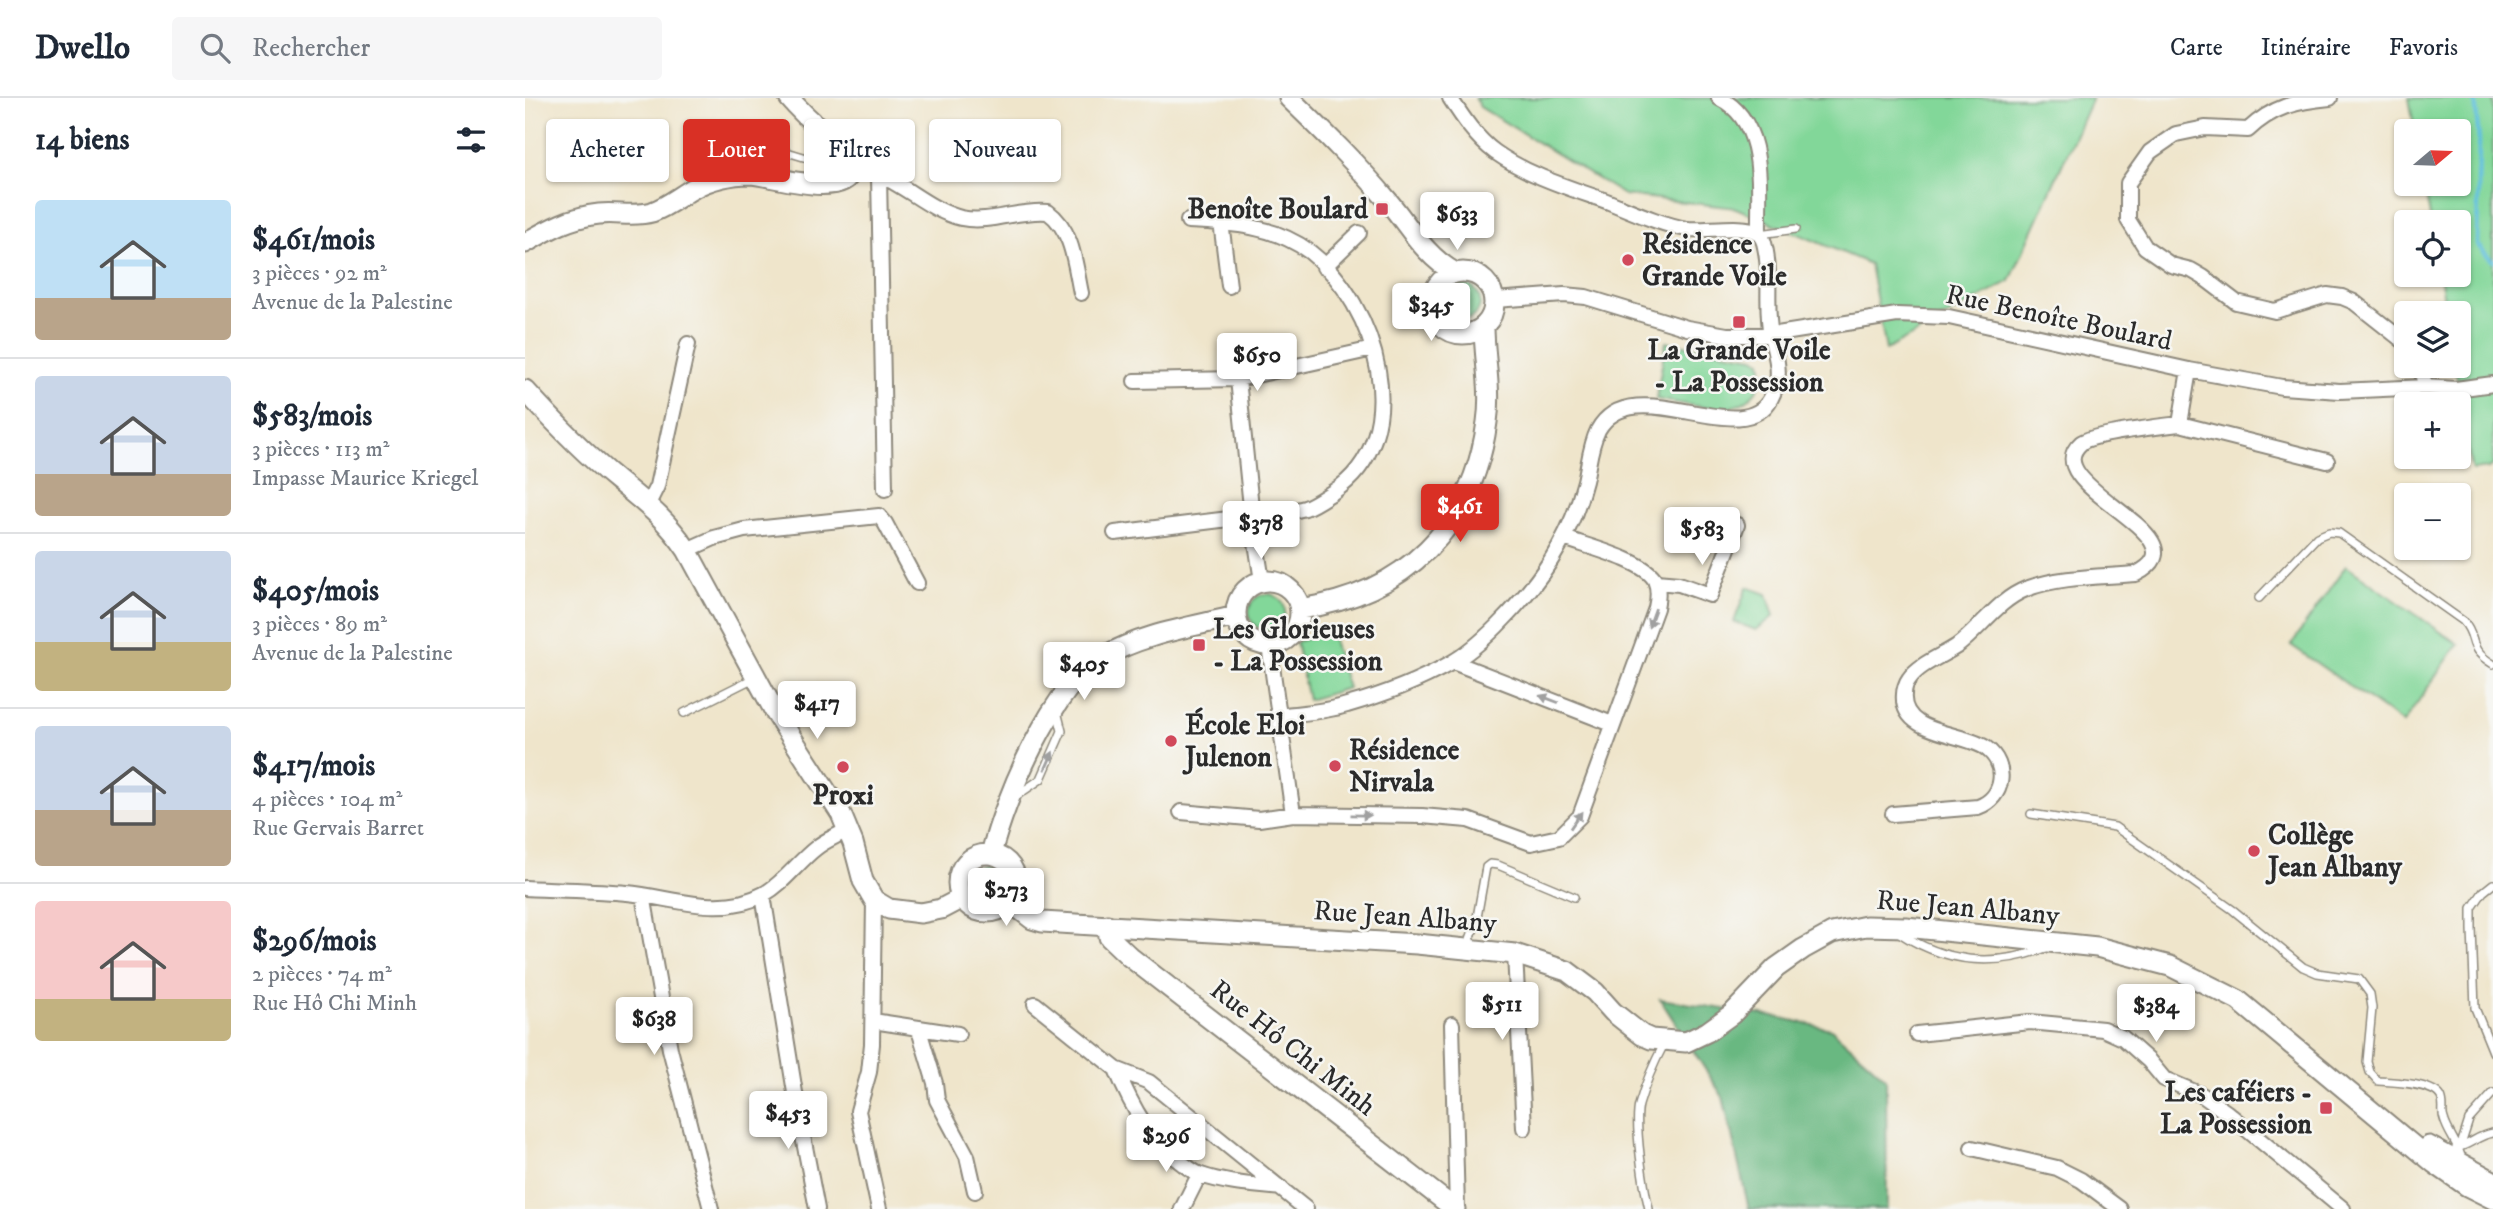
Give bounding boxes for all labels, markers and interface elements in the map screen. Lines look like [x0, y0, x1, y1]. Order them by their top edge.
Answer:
search box [172, 17, 662, 80]
text: Dwello [35, 28, 130, 69]
icon: search [196, 29, 234, 67]
text: Rechercher [252, 32, 370, 65]
text: Carte [2170, 33, 2223, 63]
text: Itinéraire [2261, 33, 2351, 63]
text: Favoris [2389, 33, 2458, 63]
chip: Acheter [546, 119, 669, 182]
chip: Louer [683, 119, 790, 182]
chip: Filtres [804, 119, 915, 182]
chip: Nouveau [929, 119, 1061, 182]
north arrow [2394, 119, 2471, 196]
map controls [2394, 119, 2471, 560]
icon: filters [452, 121, 490, 159]
text: 14 biens [35, 122, 130, 159]
place label: Benoîte Boulard [1187, 192, 1369, 227]
pin: $633 [1416, 192, 1498, 252]
text: $633 [1436, 200, 1478, 229]
marker: Benoîte Boulard [1374, 201, 1390, 217]
button: locate [2394, 210, 2471, 287]
text: $461/mois [252, 222, 375, 259]
place label: Résidence Grande Voile [1642, 227, 1787, 294]
icon: home [91, 228, 175, 312]
marker: Résidence Grande Voile [1620, 252, 1636, 268]
text: 3 pièces · 92 m² [252, 259, 387, 288]
street label: Rue Benoîte Boulard [1943, 277, 2175, 359]
pin: $345 [1390, 284, 1472, 343]
text: Avenue de la Palestine [252, 288, 453, 317]
text: $345 [1408, 291, 1454, 320]
button: layers [2394, 301, 2471, 378]
marker: La Grande Voile - La Possession [1731, 314, 1747, 330]
place label: La Grande Voile - La Possession [1647, 333, 1831, 400]
pin: $650 [1216, 334, 1298, 393]
text: $650 [1233, 341, 1281, 370]
button: + [2394, 392, 2471, 469]
text: $583/mois [252, 398, 372, 435]
icon: home [91, 404, 175, 488]
text: 3 pièces · 113 m² [252, 435, 389, 464]
text: Impasse Maurice Kriegel [252, 464, 478, 493]
button: − [2394, 483, 2471, 560]
pin: $461 [1419, 484, 1501, 544]
text: $461 [1437, 492, 1483, 521]
pin: $378 [1220, 502, 1302, 561]
pin: $583 [1661, 508, 1743, 567]
text: $378 [1239, 509, 1283, 538]
text: $583 [1680, 515, 1724, 544]
text: $405/mois [252, 573, 379, 610]
icon: home [91, 579, 175, 663]
one-way arrow [1646, 608, 1657, 629]
text: 3 pièces · 89 m² [252, 610, 387, 639]
place label: Les Glorieuses - La Possession [1213, 612, 1383, 679]
marker: Les Glorieuses - La Possession [1191, 637, 1207, 653]
text: Avenue de la Palestine [252, 639, 453, 668]
pin: $405 [1043, 642, 1125, 702]
text: $405 [1059, 650, 1109, 679]
pin: $417 [776, 682, 858, 741]
text: $417 [794, 689, 840, 718]
one-way arrow [1538, 694, 1559, 705]
place label: École Eloi Julenon [1182, 707, 1305, 775]
marker: École Eloi Julenon [1163, 733, 1179, 749]
place label: Résidence Nirvala [1349, 733, 1460, 800]
text: $417/mois [252, 748, 375, 785]
one-way arrow [1043, 751, 1055, 771]
icon: home [91, 754, 175, 838]
marker: Résidence Nirvala [1327, 758, 1343, 774]
marker: Proxi [835, 759, 851, 775]
place label: Proxi [812, 778, 874, 813]
text: 4 pièces · 104 m² [252, 785, 403, 814]
one-way arrow [1350, 809, 1372, 821]
one-way arrow [1569, 810, 1582, 830]
text: Rue Gervais Barret [252, 814, 424, 843]
place label: Collège Jean Albany [2265, 818, 2402, 885]
marker: Collège Jean Albany [2246, 843, 2262, 859]
pin: $273 [965, 868, 1047, 928]
text: $273 [984, 876, 1028, 905]
street label: Rue Jean Albany [1875, 883, 2062, 933]
street label: Rue Jean Albany [1312, 893, 1498, 941]
text: $296/mois [252, 923, 377, 960]
icon: home [91, 929, 175, 1013]
text: 2 pièces · 74 m² [252, 960, 392, 989]
street label: Rue Hô Chi Minh [1203, 972, 1383, 1124]
pin: $511 [1461, 982, 1543, 1042]
pin: $384 [2115, 984, 2197, 1044]
text: Rue Hô Chi Minh [252, 989, 417, 1018]
text: $511 [1482, 990, 1522, 1019]
text: $384 [2133, 992, 2179, 1021]
pin: $638 [613, 998, 695, 1057]
text: $638 [632, 1005, 676, 1034]
place label: Les caféiers - La Possession [2160, 1075, 2312, 1142]
pin: $453 [747, 1091, 829, 1151]
text: $453 [765, 1099, 811, 1128]
marker: Les caféiers - La Possession [2318, 1100, 2334, 1116]
pin: $296 [1125, 1114, 1207, 1174]
text: $296 [1142, 1122, 1190, 1151]

